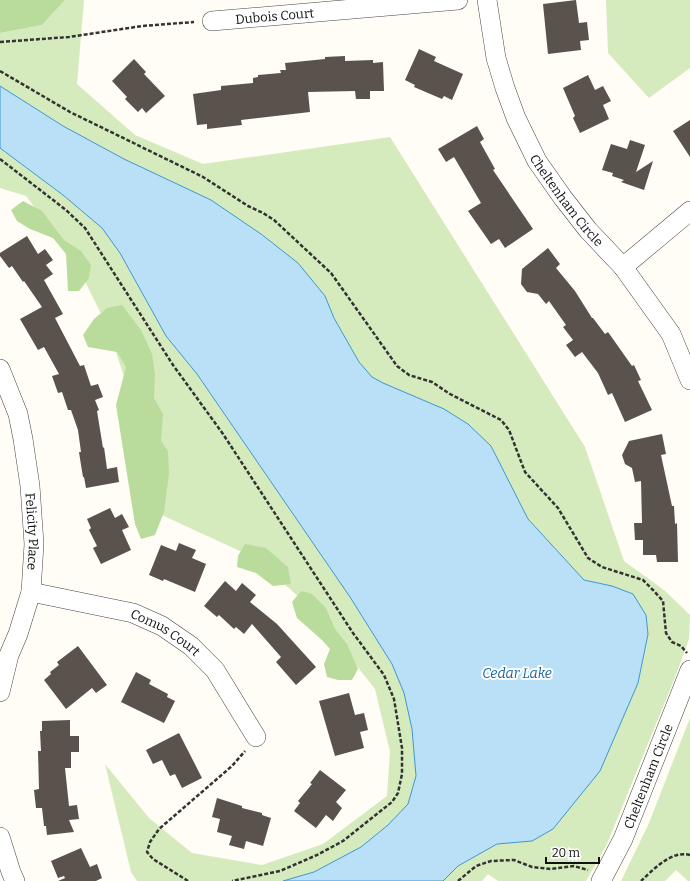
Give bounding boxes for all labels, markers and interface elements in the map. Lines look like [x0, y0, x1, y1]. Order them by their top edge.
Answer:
street label: Dubois Court [235, 5, 315, 26]
street label: Cheltenham Circle [527, 152, 607, 249]
street label: Felicity Place [23, 492, 42, 571]
street label: Comus Court [129, 606, 204, 659]
water label: Cedar Lake [482, 665, 552, 682]
street label: Cheltenham Circle [620, 721, 675, 831]
scale bar [546, 839, 599, 865]
text: 20 m [552, 846, 581, 860]

